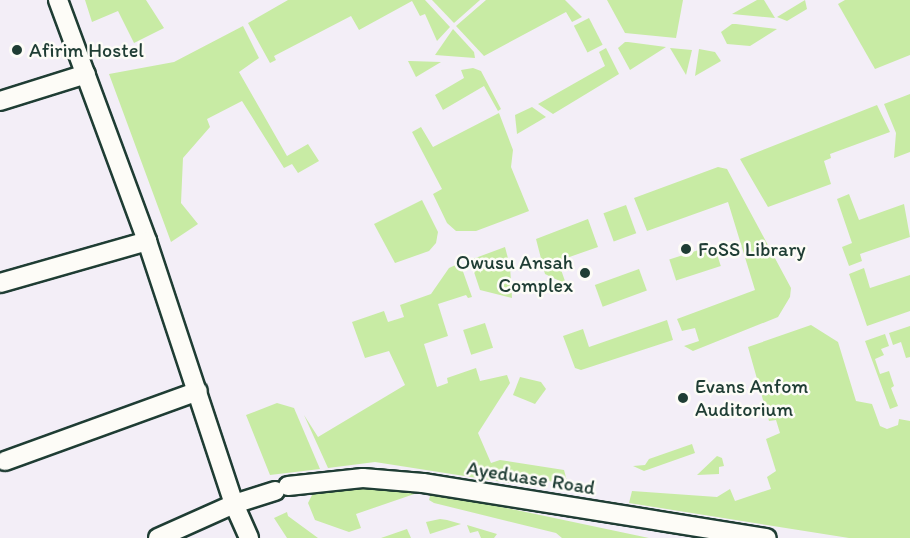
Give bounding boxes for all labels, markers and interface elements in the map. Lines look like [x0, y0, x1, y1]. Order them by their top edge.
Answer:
place label: Afirim Hostel [29, 38, 144, 62]
marker: Afirim Hostel [10, 43, 24, 57]
place label: FoSS Library [698, 237, 805, 261]
marker: FoSS Library [679, 242, 693, 256]
place label: Owusu Ansah Complex [455, 250, 573, 297]
marker: Owusu Ansah Complex [578, 266, 592, 280]
place label: Evans Anfom Auditorium [695, 374, 808, 421]
marker: Evans Anfom Auditorium [676, 391, 690, 405]
street label: Ayeduase Road [465, 456, 597, 500]

